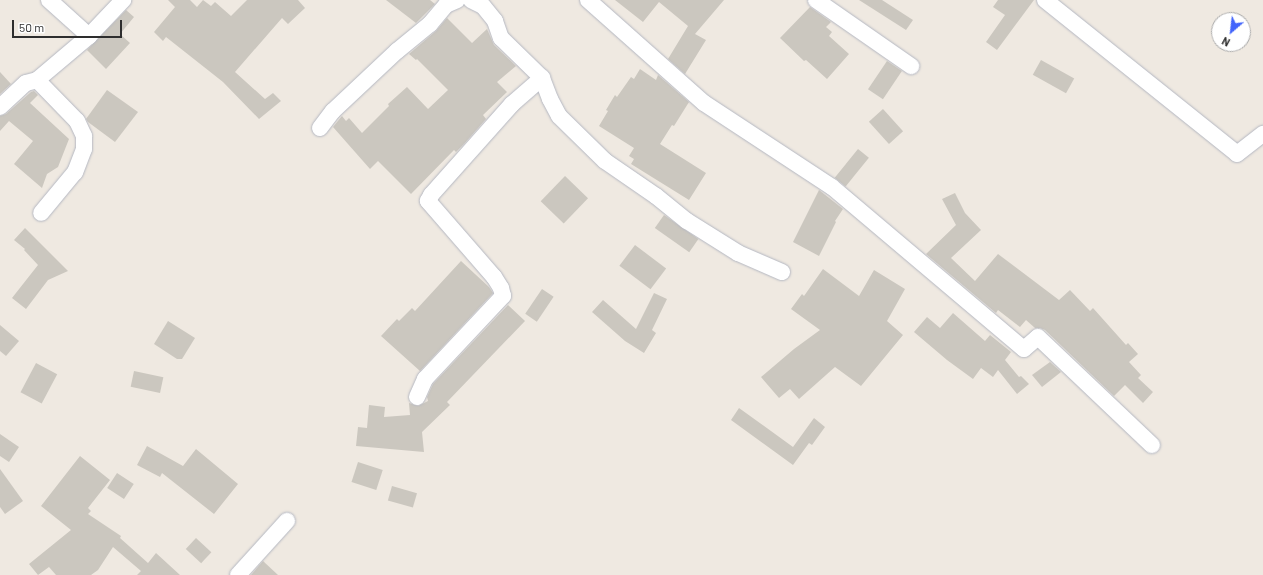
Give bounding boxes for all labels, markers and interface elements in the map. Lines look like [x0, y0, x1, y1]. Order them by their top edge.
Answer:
scale bar [14, 12, 124, 38]
north arrow [1211, 12, 1251, 52]
text: 50 m [19, 20, 44, 34]
text: N [1219, 35, 1232, 50]

